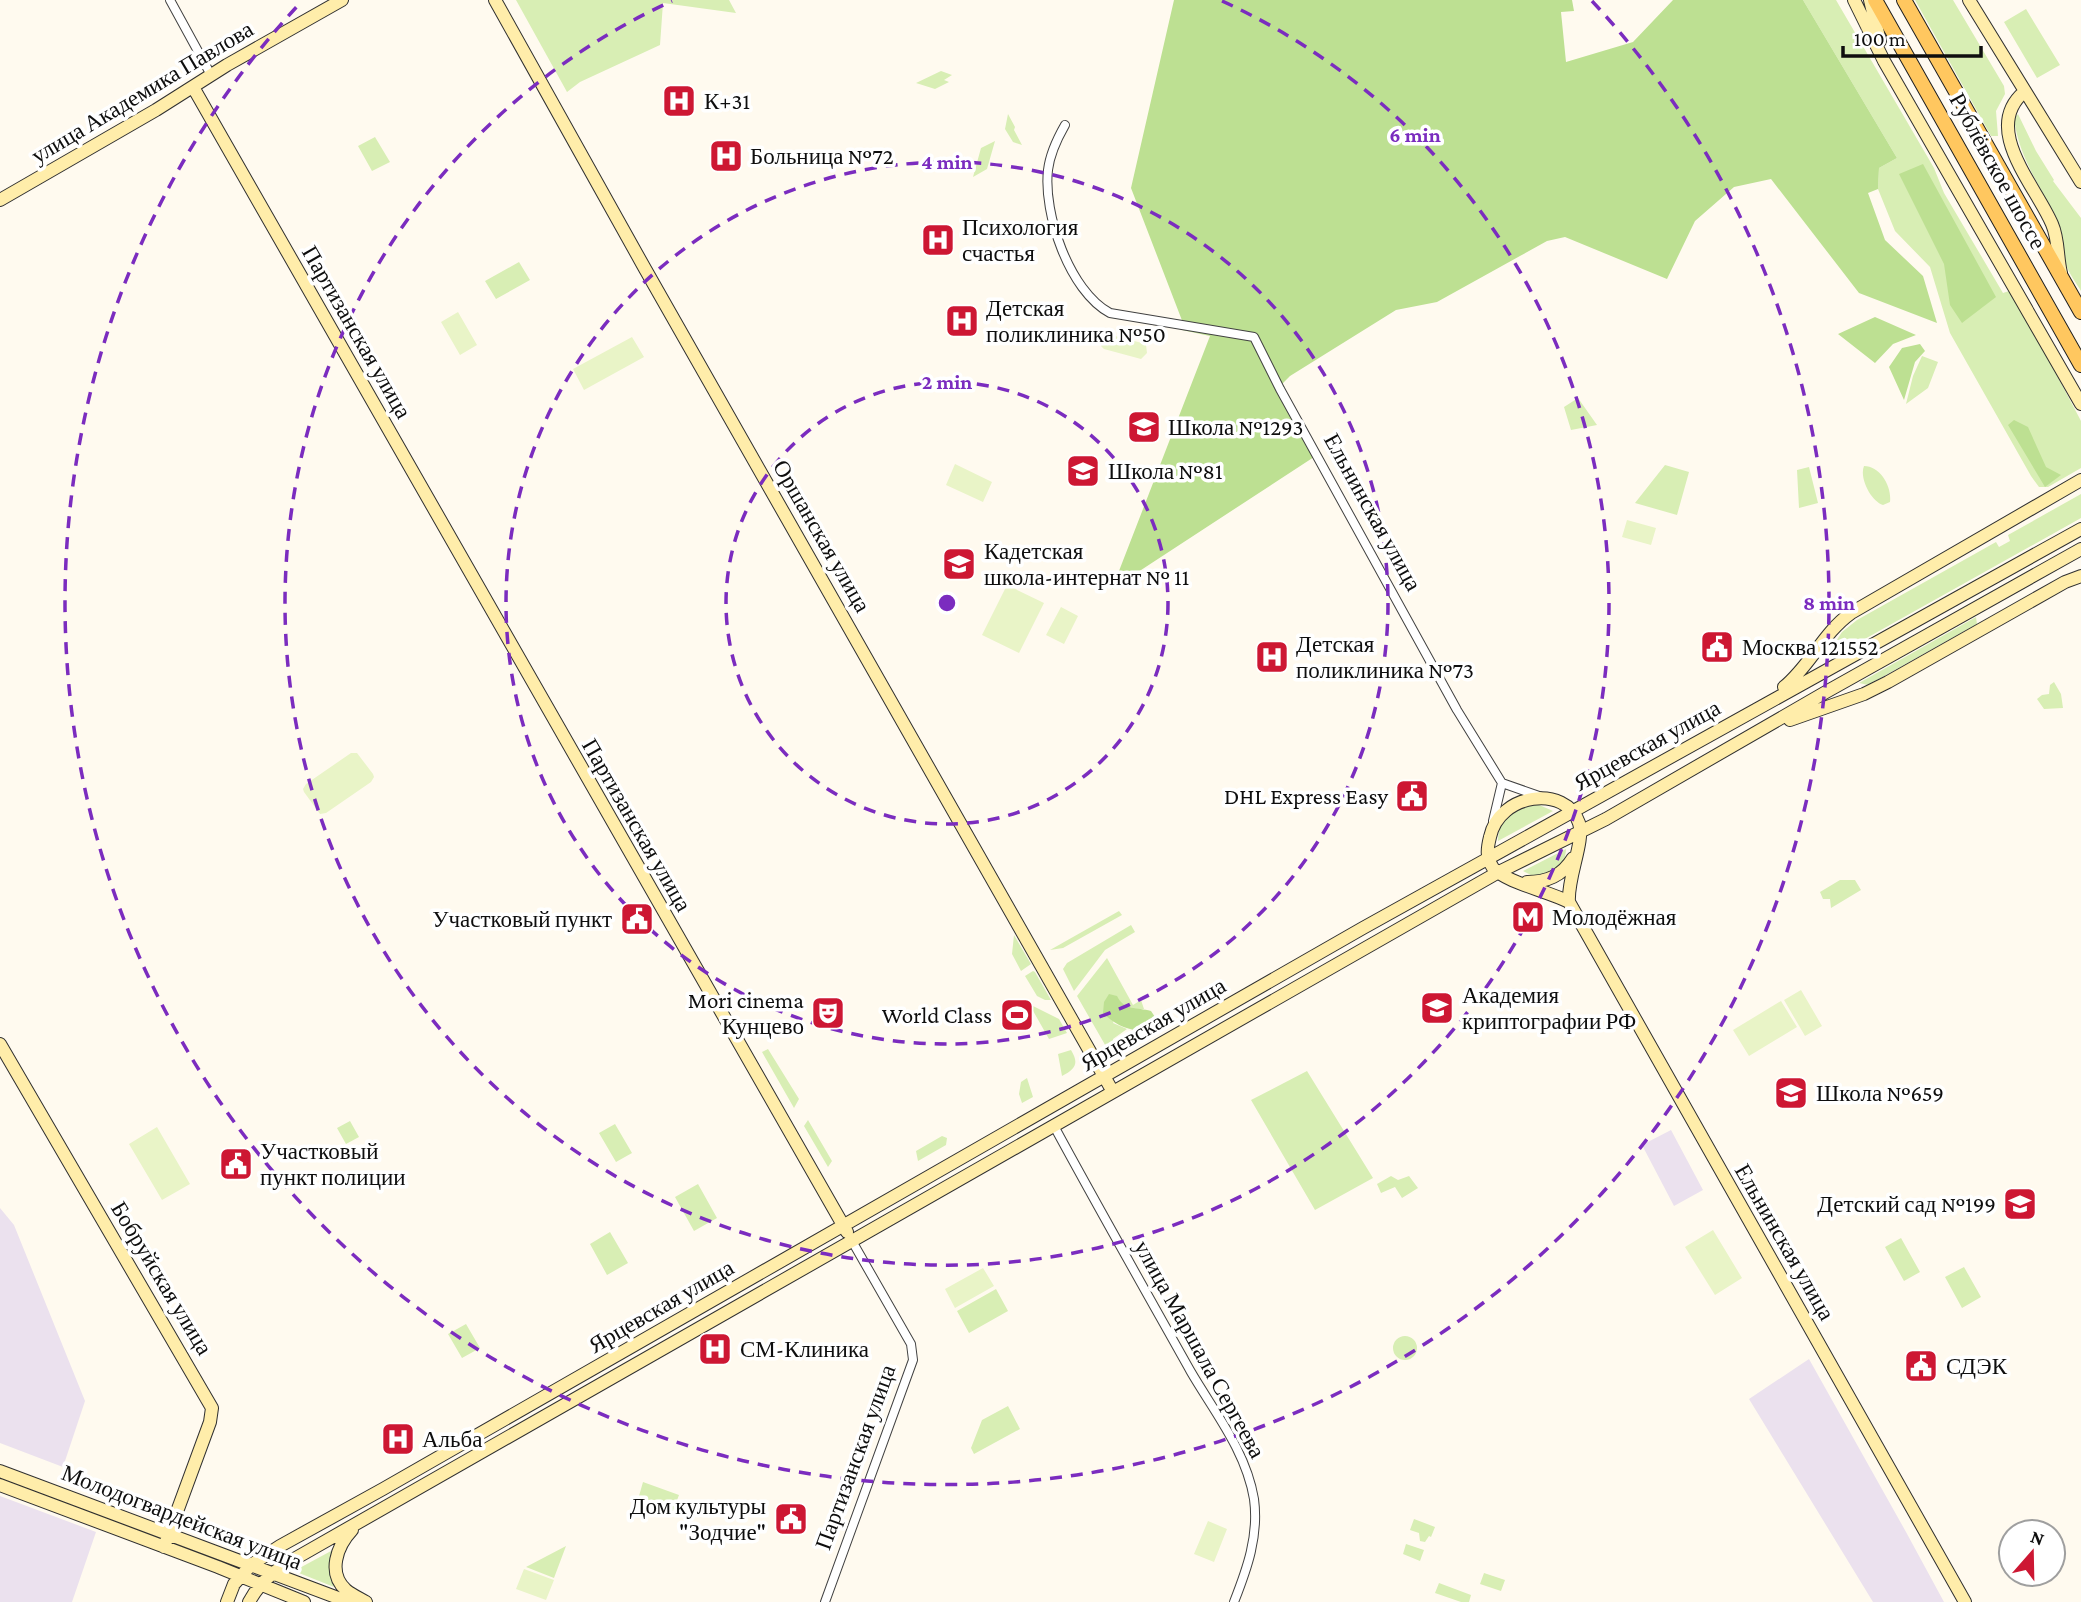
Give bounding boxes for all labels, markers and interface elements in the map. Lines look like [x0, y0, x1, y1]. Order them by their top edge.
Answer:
scale bar [1843, 14, 1981, 58]
street label: улица Академика Павлова [26, 15, 258, 169]
text: 100 m [1854, 27, 1906, 51]
hospital icon: К+31 [660, 82, 698, 120]
place label: К+31 [704, 88, 750, 114]
street label: Рублёвское шоссе [1944, 88, 2052, 254]
text: 6 min [1389, 123, 1441, 147]
hospital icon: Больница №72 [707, 137, 745, 175]
place label: Больница №72 [750, 143, 894, 169]
text: 4 min [921, 150, 973, 174]
place label: Психология счастья [962, 214, 1079, 266]
hospital icon: Психология счастья [919, 221, 957, 259]
street label: Партизанская улица [297, 241, 417, 423]
place label: Детская поликлиника №50 [986, 295, 1166, 347]
hospital icon: Детская поликлиника №50 [943, 302, 981, 340]
text: 2 min [922, 370, 972, 394]
school or university icon: Школа №1293 [1125, 408, 1163, 446]
place label: Школа №1293 [1168, 414, 1303, 440]
street label: Ельнинская улица [1319, 429, 1427, 595]
school or university icon: Школа №81 [1064, 452, 1102, 490]
street label: Оршанская улица [768, 455, 876, 617]
place label: Школа №81 [1108, 458, 1223, 484]
place label: Кадетская школа-интернат № 11 [984, 538, 1189, 590]
school or university icon: Кадетская школа-интернат № 11 [940, 545, 978, 583]
centre of rings [935, 591, 959, 615]
text: 8 min [1803, 591, 1855, 615]
public building icon: Москва 121552 [1698, 628, 1736, 666]
place label: Детская поликлиника №73 [1296, 631, 1474, 683]
place label: Москва 121552 [1742, 634, 1879, 660]
hospital icon: Детская поликлиника №73 [1253, 638, 1291, 676]
street label: Ярцевская улица [1569, 694, 1725, 796]
street label: Партизанская улица [577, 734, 697, 916]
public building icon: DHL Express Easy [1393, 777, 1431, 815]
place label: DHL Express Easy [1224, 783, 1388, 809]
metro station icon: Молодёжная [1509, 898, 1547, 936]
public building icon: Участковый пункт [618, 900, 656, 938]
place label: Молодёжная [1552, 904, 1677, 930]
place label: Участковый пункт [432, 906, 612, 932]
street label: Ярцевская улица [1076, 972, 1230, 1076]
place label: Академия криптографии РФ [1462, 982, 1636, 1034]
place label: Mori cinema Кунцево [688, 987, 804, 1039]
school or university icon: Академия криптографии РФ [1418, 989, 1456, 1027]
theatre icon: Mori cinema Кунцево [809, 994, 847, 1032]
sports icon: World Class [998, 996, 1036, 1034]
place label: World Class [882, 1002, 992, 1028]
school or university icon: Школа №659 [1772, 1074, 1810, 1112]
place label: Школа №659 [1816, 1080, 1944, 1106]
place label: Участковый пункт полиции [260, 1138, 406, 1190]
public building icon: Участковый пункт полиции [217, 1145, 255, 1183]
street label: Ельнинская улица [1730, 1159, 1840, 1325]
school or university icon: Детский сад №199 [2001, 1185, 2039, 1223]
place label: Детский сад №199 [1817, 1191, 1996, 1217]
street label: Бобруйская улица [106, 1197, 218, 1359]
street label: улица Маршала Сергеева [1129, 1236, 1271, 1462]
street label: Ярцевская улица [584, 1254, 738, 1358]
hospital icon: СМ-Клиника [696, 1330, 734, 1368]
place label: СМ-Клиника [740, 1336, 869, 1362]
public building icon: СДЭК [1902, 1347, 1940, 1385]
place label: СДЭК [1946, 1353, 2008, 1379]
street label: Партизанская улица [809, 1361, 901, 1553]
hospital icon: Альба [379, 1420, 417, 1458]
place label: Альба [422, 1426, 483, 1452]
street label: Молодогвардейская улица [58, 1459, 306, 1575]
place label: Дом культуры "Зодчие" [630, 1493, 766, 1545]
public building icon: Дом культуры "Зодчие" [772, 1500, 810, 1538]
north arrow [1997, 1518, 2067, 1588]
text: N [2028, 1525, 2047, 1550]

